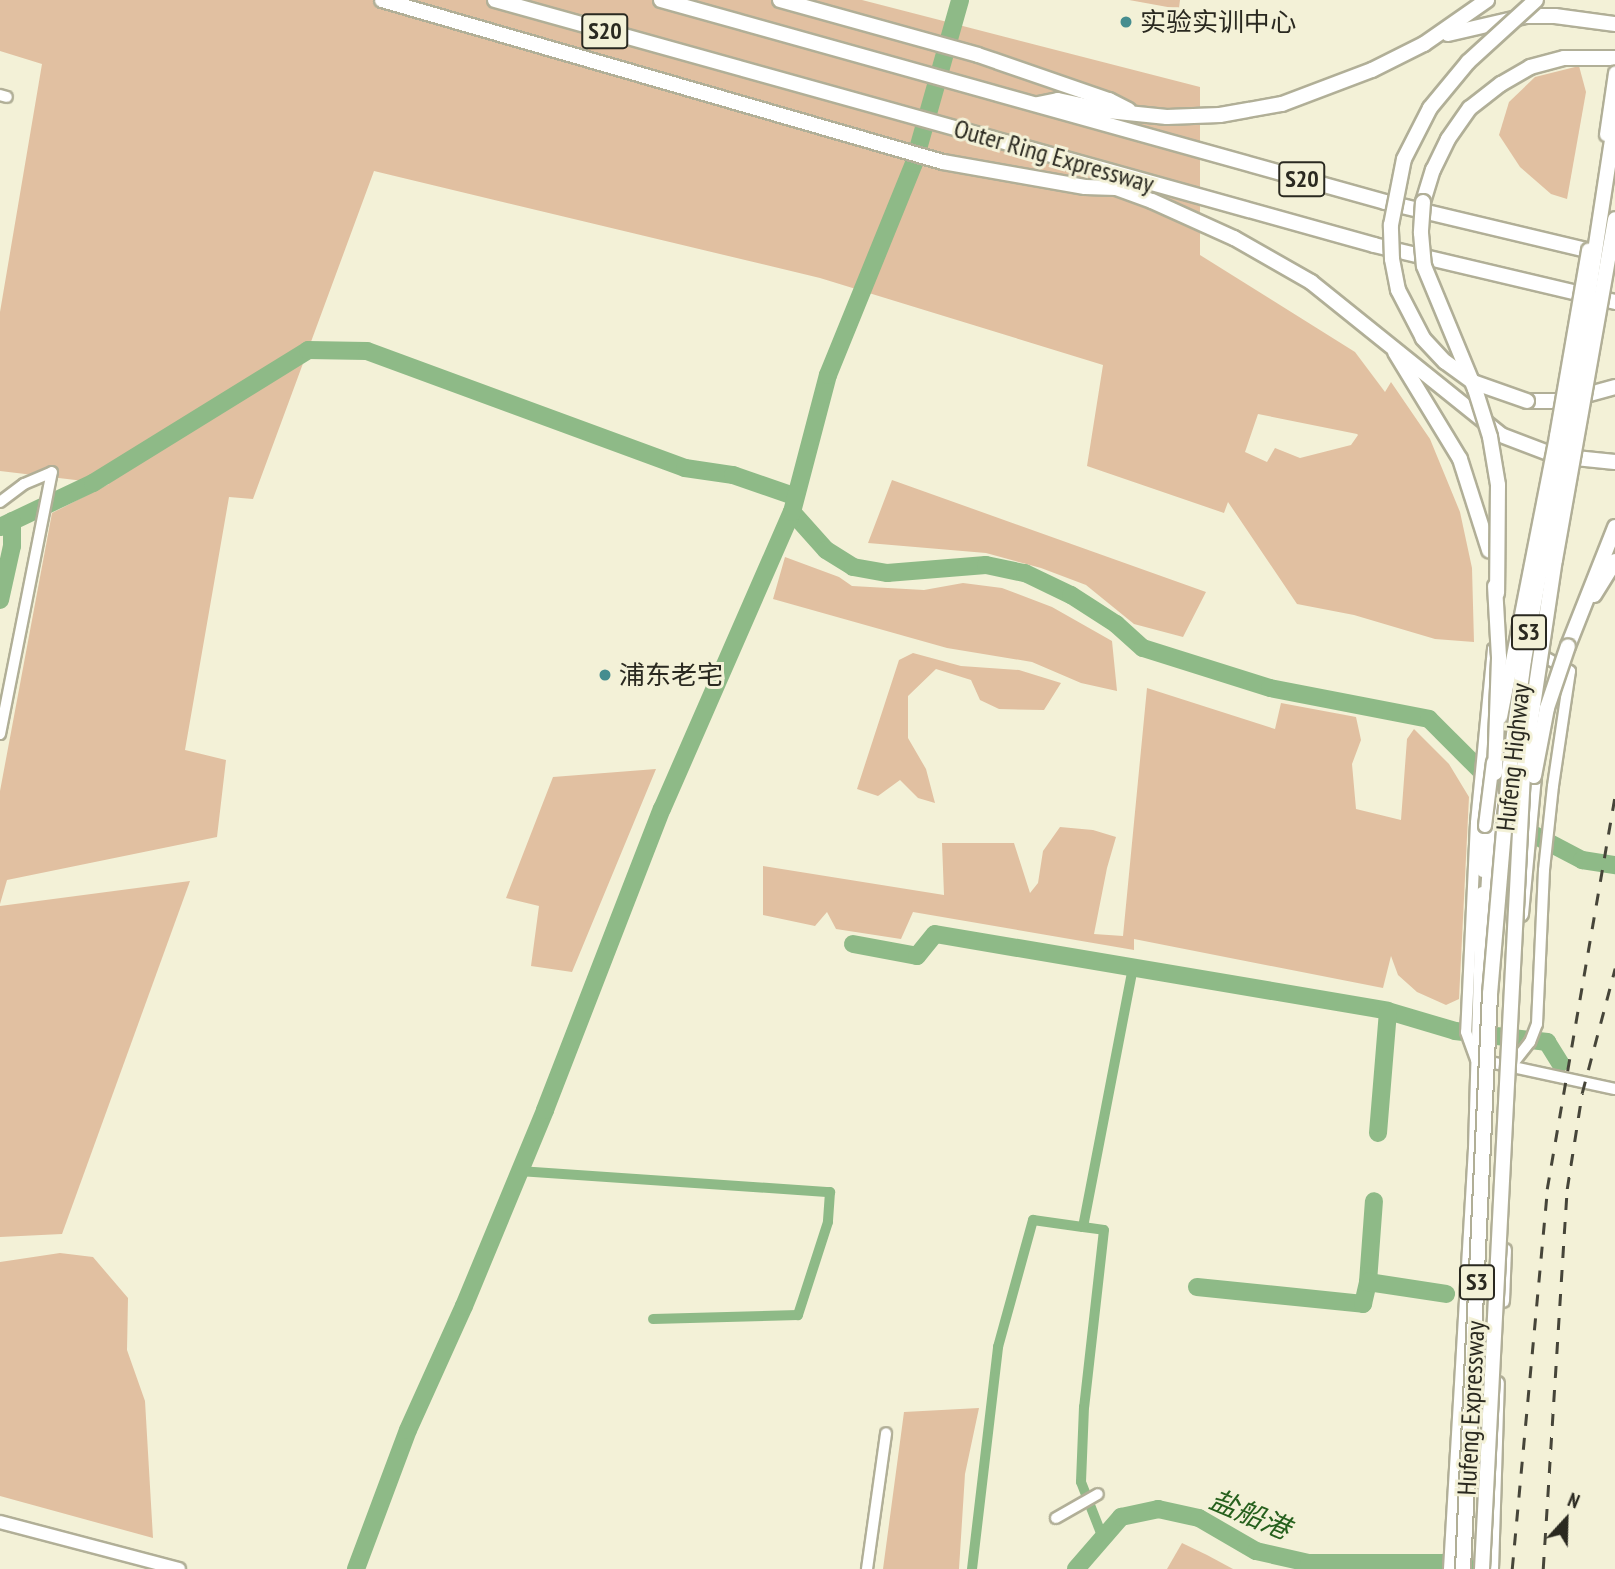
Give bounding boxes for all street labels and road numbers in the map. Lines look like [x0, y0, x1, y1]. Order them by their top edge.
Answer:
road number: S20 [580, 11, 630, 52]
street label: Outer Ring Expressway [951, 113, 1157, 199]
road number: S20 [1278, 159, 1326, 200]
road number: S3 [1510, 612, 1548, 652]
street label: Hufeng Highway [1490, 682, 1536, 832]
road number: S3 [1458, 1262, 1496, 1302]
street label: Hufeng Expressway [1451, 1320, 1491, 1496]

